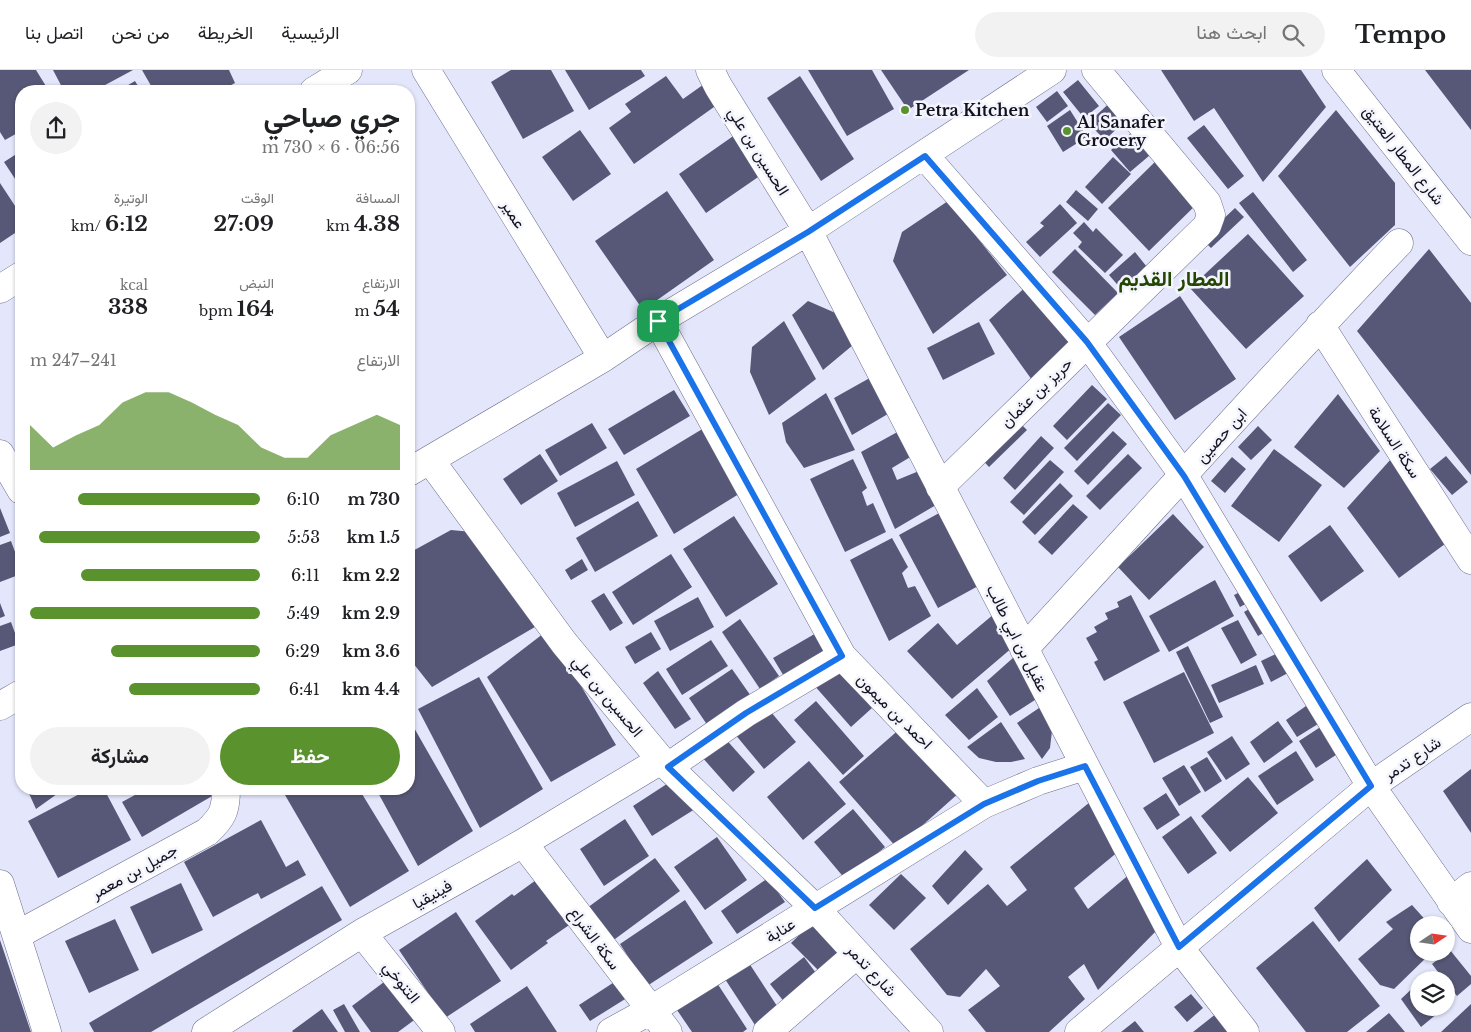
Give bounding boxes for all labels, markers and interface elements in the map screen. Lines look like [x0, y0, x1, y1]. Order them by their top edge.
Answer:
search box [975, 12, 1325, 57]
text: Tempo [1355, 20, 1446, 49]
text: ابحث هنا [1196, 21, 1267, 44]
icon: search [1279, 21, 1307, 49]
text: اتصل بنا [25, 22, 83, 44]
text: من نحن [111, 22, 170, 44]
text: الخريطة [198, 22, 253, 44]
text: الرئيسية [281, 22, 340, 44]
text: جري صباحي [264, 100, 400, 135]
place label: Petra Kitchen [915, 100, 1030, 120]
street label: شارع المطار العتيق [1357, 101, 1449, 210]
button: share [30, 102, 82, 154]
street label: الحسين بن علي [721, 103, 794, 201]
marker: Petra Kitchen [899, 104, 911, 116]
place label: Al Sanafer Grocery [1076, 112, 1165, 150]
marker: Al Sanafer Grocery [1061, 125, 1073, 137]
text: 06:56 · 6 × 730 m [262, 137, 400, 157]
text: الوتيرة [114, 189, 148, 207]
text: الوقت [241, 189, 274, 207]
text: المسافة [356, 189, 400, 207]
street label: عمير [496, 195, 530, 233]
text: 6:12 [105, 211, 148, 237]
text: 27:09 [214, 211, 274, 237]
text: 4.38 [354, 211, 400, 237]
text: /km [71, 217, 105, 235]
text: km [326, 217, 354, 235]
district label: المطار القديم [1119, 266, 1229, 293]
text: النبض [239, 274, 274, 292]
text: الارتفاع [362, 274, 400, 292]
text: kcal [120, 276, 148, 294]
text: 338 [108, 294, 148, 320]
text: 164 [237, 296, 274, 322]
text: 54 [374, 296, 400, 322]
pin [637, 300, 679, 342]
text: bpm [199, 302, 237, 320]
text: m [354, 302, 374, 320]
icon: arrive [644, 307, 672, 335]
text: 241–247 m [30, 350, 117, 370]
text: الارتفاع [357, 350, 400, 370]
street label: حريز بن عثمان [996, 353, 1077, 432]
street label: سكة السلامة [1364, 402, 1426, 482]
street label: ابن حصين [1191, 403, 1252, 467]
text: 6:10 [287, 489, 320, 509]
text: 730 m [348, 489, 400, 509]
text: 5:53 [287, 527, 320, 547]
text: 1.5 km [347, 527, 400, 547]
text: 6:11 [291, 565, 320, 585]
text: 2.2 km [342, 565, 400, 585]
street label: عقيل بن ابي طالب [979, 581, 1054, 697]
text: 5:49 [287, 603, 320, 623]
text: 2.9 km [342, 603, 400, 623]
text: 6:29 [285, 641, 320, 661]
text: 3.6 km [342, 641, 400, 661]
street label: الحسين بن علي [565, 651, 648, 743]
street label: احمد بن ميمون [852, 669, 937, 754]
text: 6:41 [289, 679, 320, 699]
text: 4.4 km [342, 679, 400, 699]
button: مشاركة [30, 727, 210, 785]
button: حفظ [220, 727, 400, 785]
street label: شارع تدمر [1379, 732, 1446, 787]
street label: جميل بن معمر [87, 839, 181, 904]
street label: فينيقيا [409, 875, 455, 913]
street label: سكة الشراع [563, 903, 625, 975]
street label: عنابة [762, 913, 798, 947]
north arrow [1410, 916, 1455, 961]
map controls [1410, 916, 1455, 1016]
street label: شارع تدمر [840, 939, 901, 1002]
street label: التنوخي [376, 957, 425, 1009]
button: layers [1410, 971, 1455, 1016]

